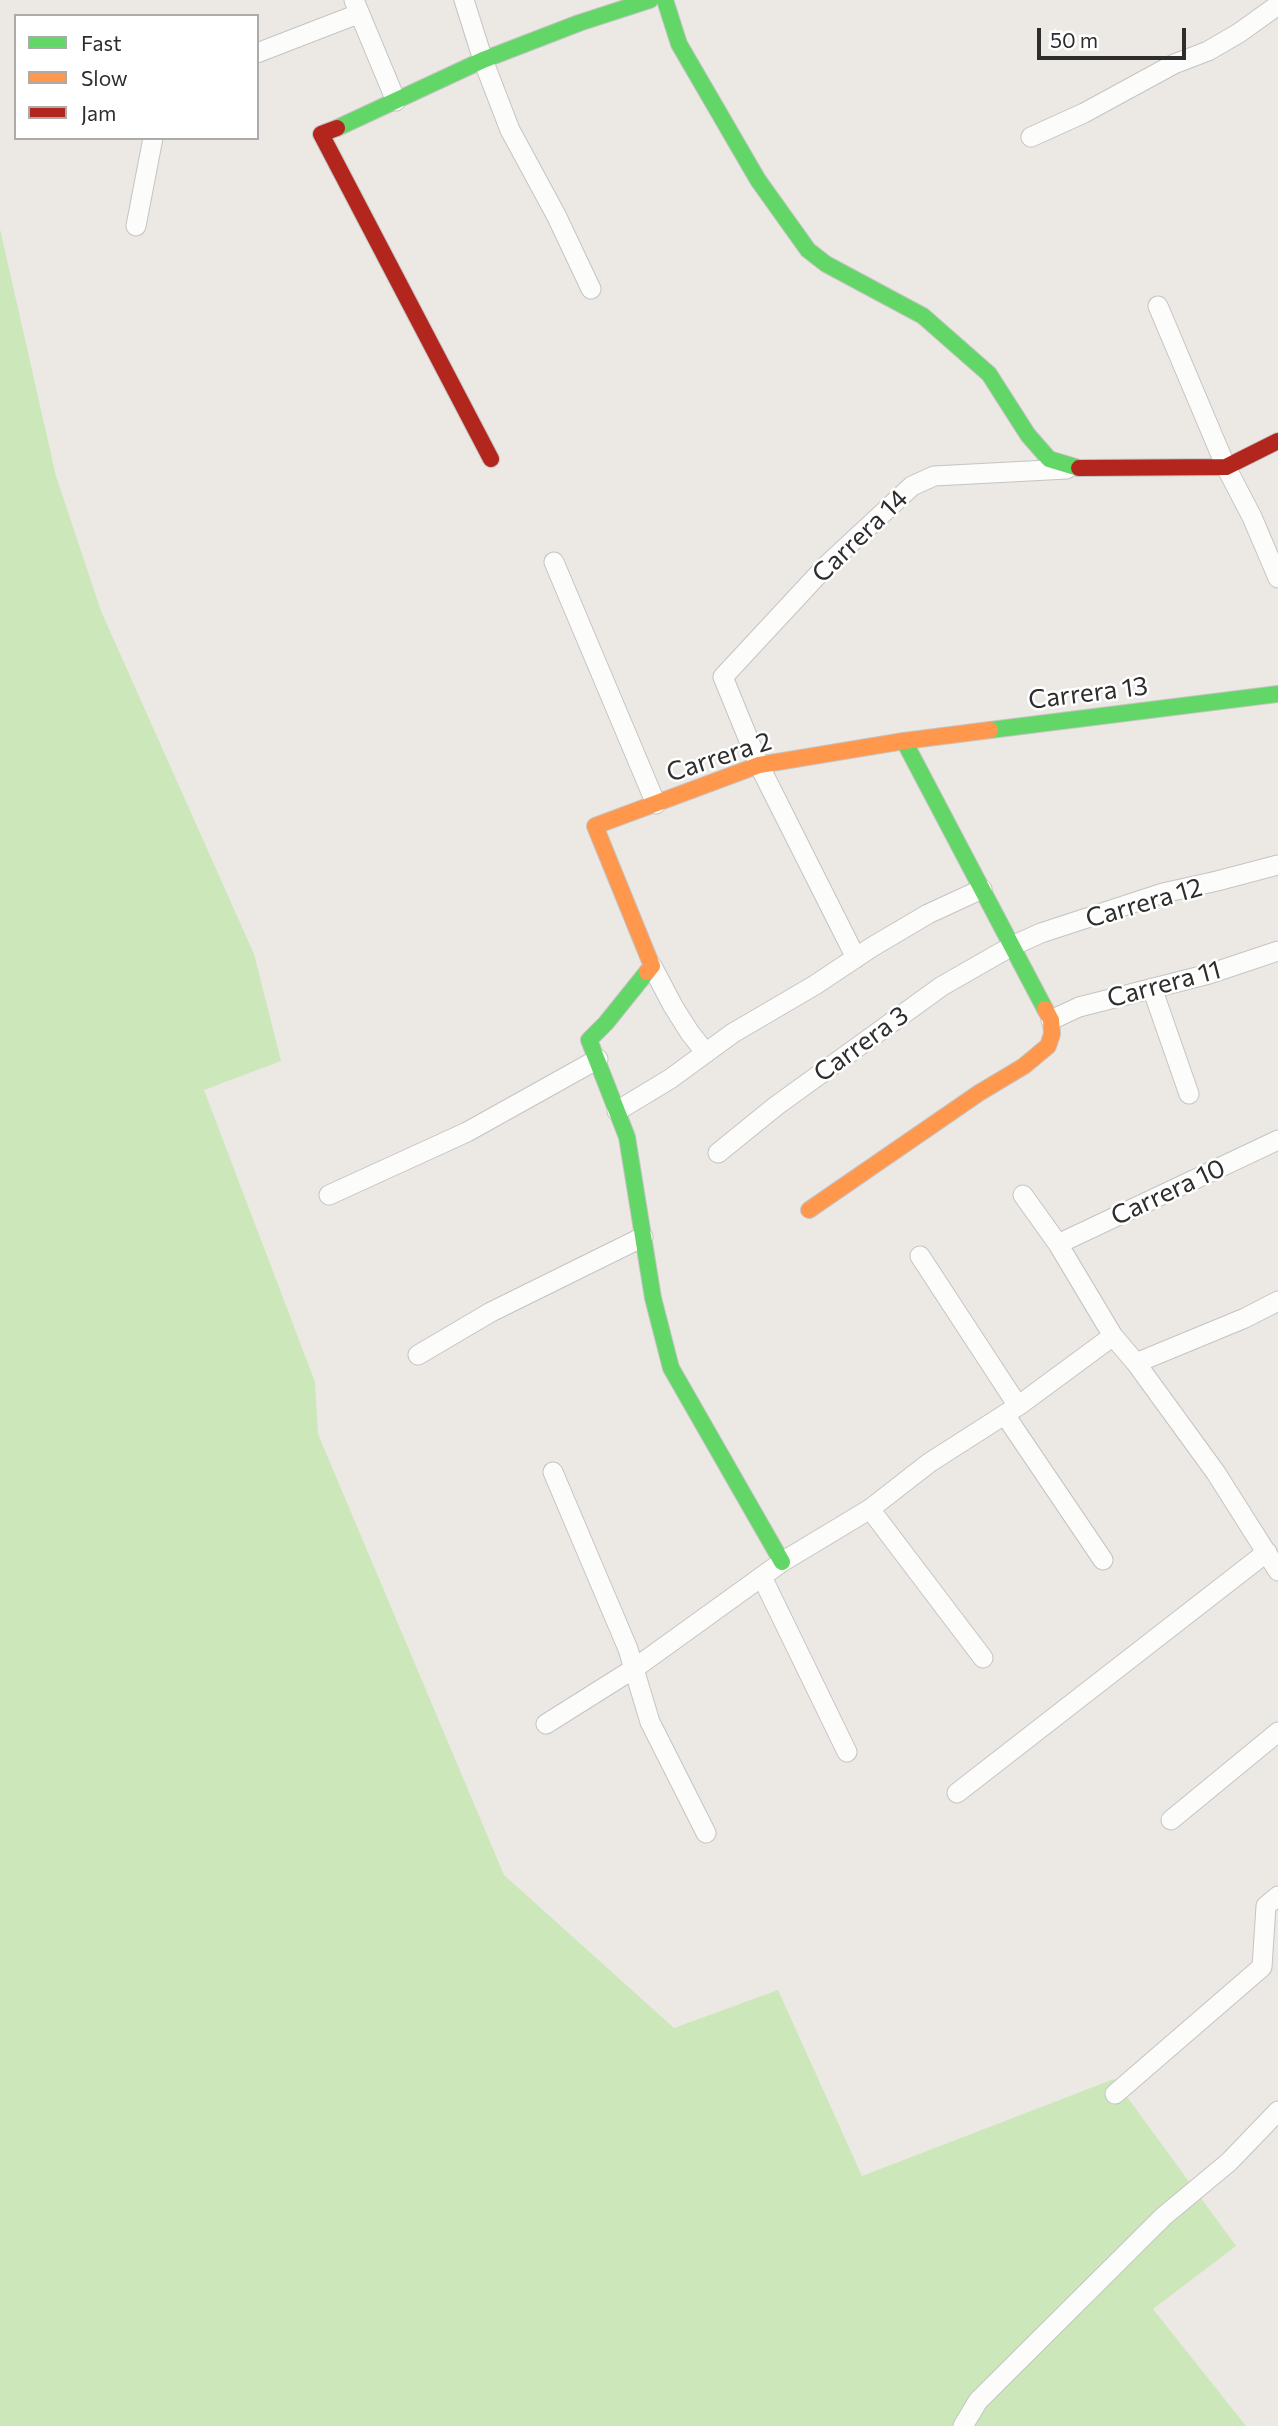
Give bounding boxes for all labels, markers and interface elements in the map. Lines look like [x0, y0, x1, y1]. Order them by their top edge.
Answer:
legend [14, 14, 259, 140]
scale bar [1040, 14, 1189, 58]
text: 50 m [1050, 27, 1098, 52]
text: Fast [81, 30, 122, 55]
text: Slow [81, 65, 128, 90]
text: Jam [81, 100, 116, 125]
street label: Carrera 14 [806, 483, 914, 589]
street label: Carrera 13 [1026, 670, 1150, 716]
street label: Carrera 2 [663, 725, 775, 789]
street label: Carrera 12 [1082, 872, 1206, 934]
street label: Carrera 11 [1104, 954, 1224, 1014]
street label: Carrera 3 [808, 999, 914, 1089]
street label: Carrera 10 [1106, 1152, 1230, 1232]

